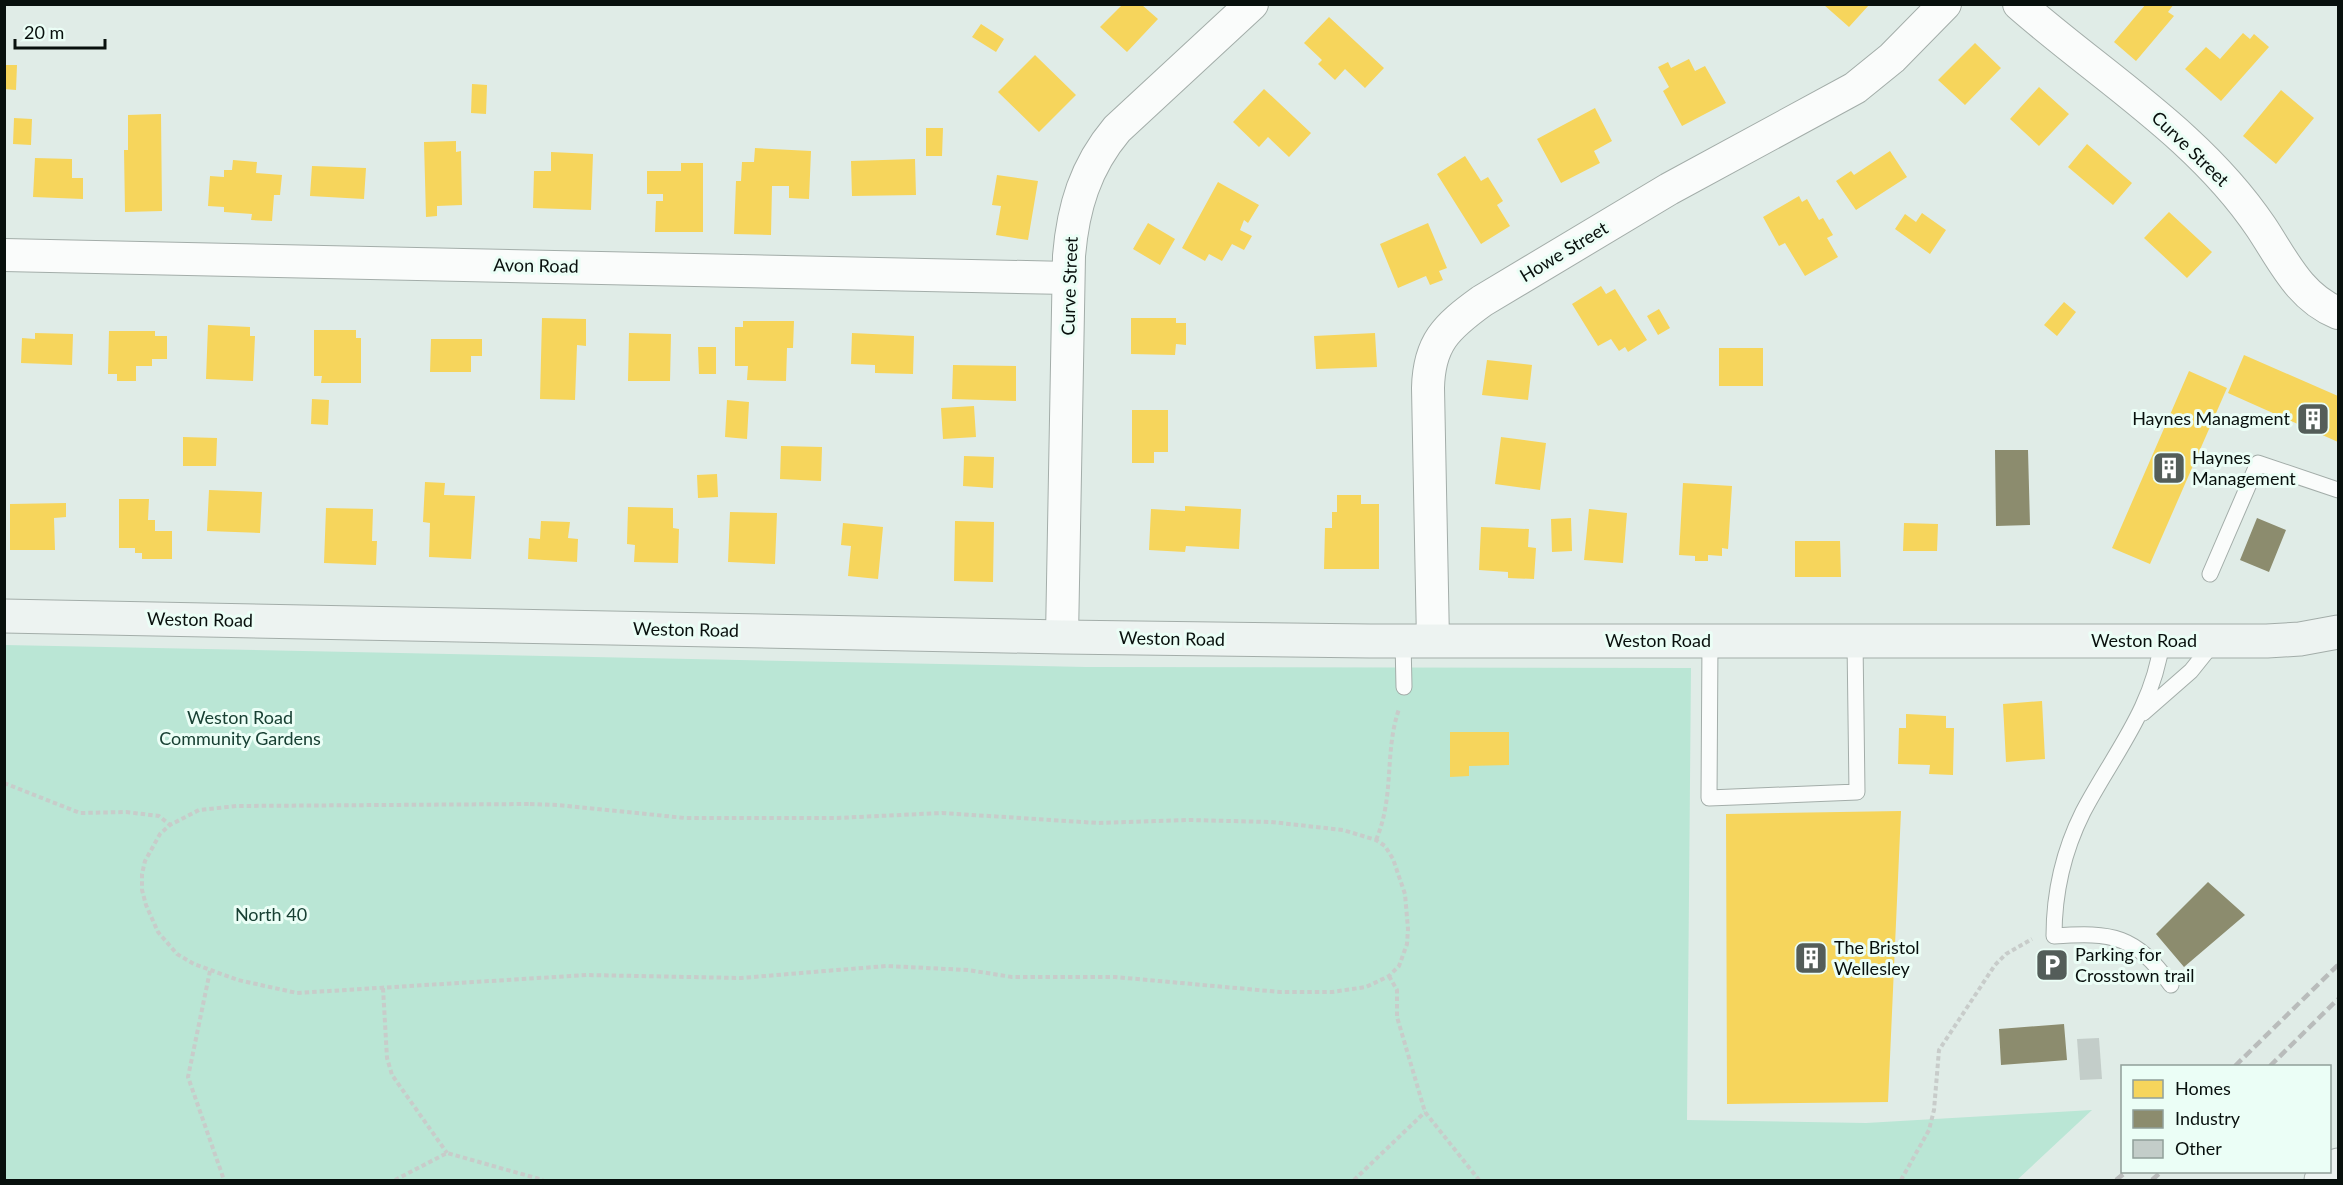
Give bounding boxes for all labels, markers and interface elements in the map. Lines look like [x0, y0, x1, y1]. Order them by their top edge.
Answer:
scale bar [15, 12, 105, 50]
text: 20 m [24, 21, 64, 43]
street label: Curve Street [2147, 106, 2234, 191]
street label: Howe Street [1515, 216, 1612, 286]
street label: Curve Street [1056, 236, 1082, 336]
street label: Avon Road [493, 253, 579, 277]
building icon: Haynes Managment [2295, 401, 2331, 437]
place label: Haynes Managment [2132, 407, 2291, 429]
place label: Haynes Management [2192, 446, 2296, 489]
building icon: Haynes Management [2151, 450, 2187, 486]
street label: Weston Road [147, 607, 253, 631]
street label: Weston Road [633, 617, 739, 641]
street label: Weston Road [1119, 626, 1225, 650]
street label: Weston Road [1605, 629, 1711, 651]
street label: Weston Road [2091, 629, 2197, 651]
park label: Weston Road Community Gardens [159, 706, 321, 749]
park label: North 40 [235, 903, 307, 925]
place label: The Bristol Wellesley [1834, 936, 1920, 979]
building icon: The Bristol Wellesley [1793, 940, 1829, 976]
place label: Parking for Crosstown trail [2075, 943, 2195, 986]
parking icon: Parking for Crosstown trail [2034, 947, 2070, 983]
legend [2121, 1065, 2331, 1173]
text: Homes [2175, 1077, 2231, 1099]
text: Industry [2175, 1107, 2241, 1129]
text: Other [2175, 1137, 2222, 1159]

